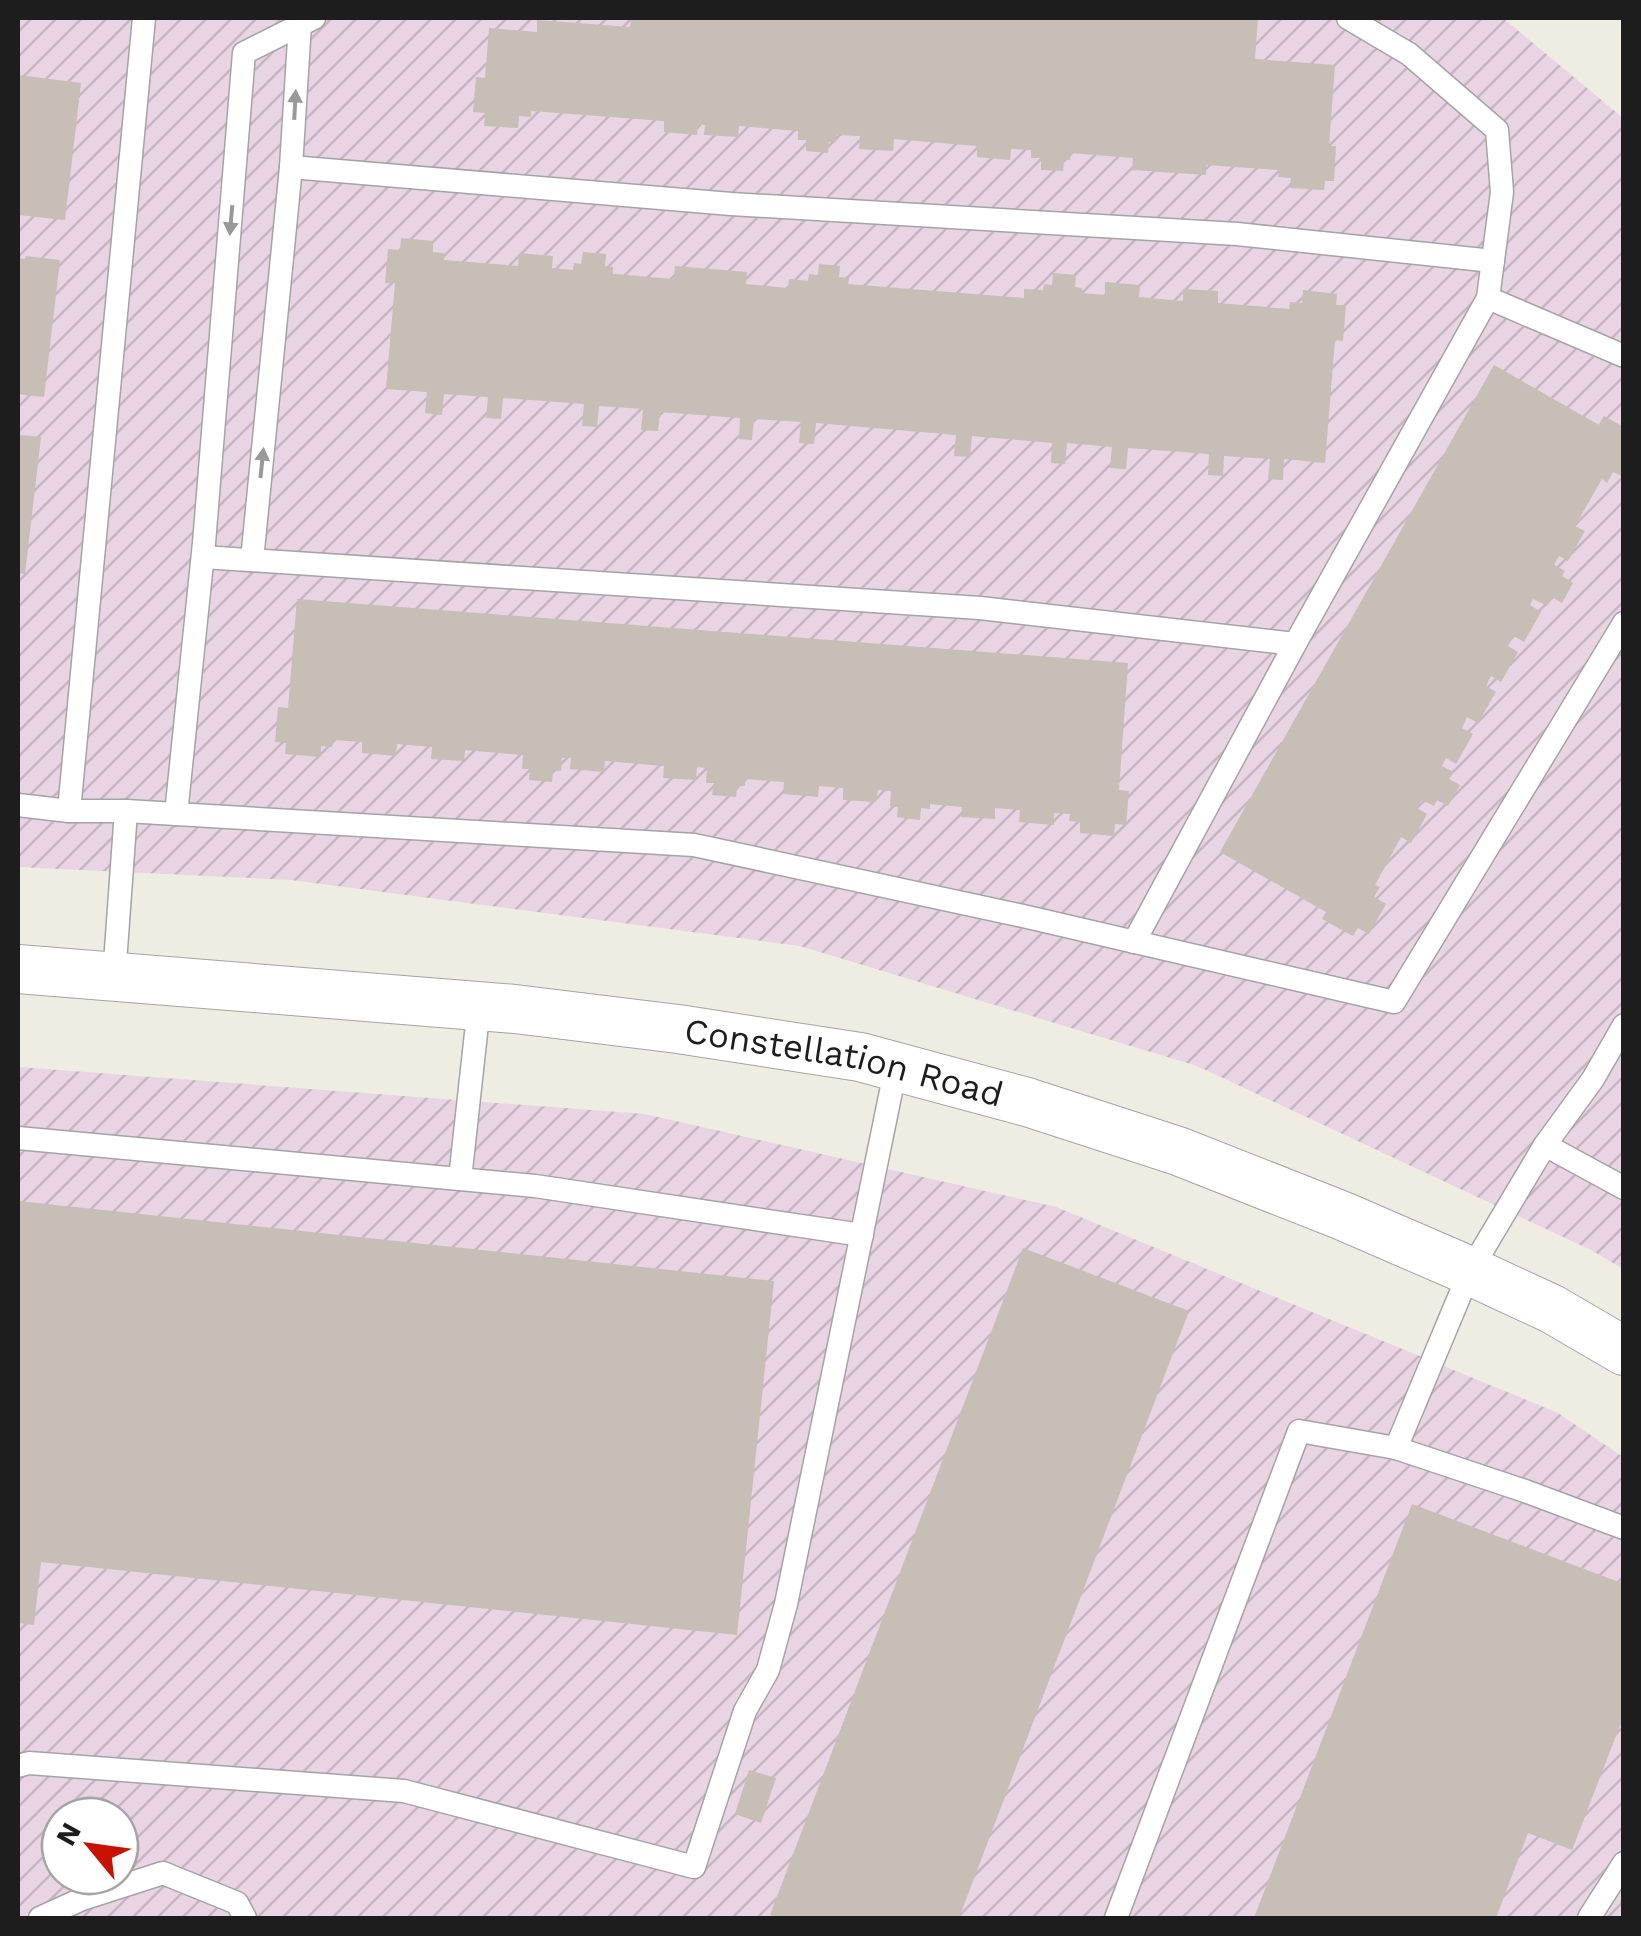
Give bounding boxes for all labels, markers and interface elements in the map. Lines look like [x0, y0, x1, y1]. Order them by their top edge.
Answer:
one-way arrow [287, 89, 303, 121]
one-way arrow [222, 204, 238, 236]
one-way arrow [254, 447, 270, 479]
street label: Constellation Road [682, 1009, 1008, 1116]
north arrow [40, 1796, 140, 1896]
text: N [49, 1817, 88, 1851]

